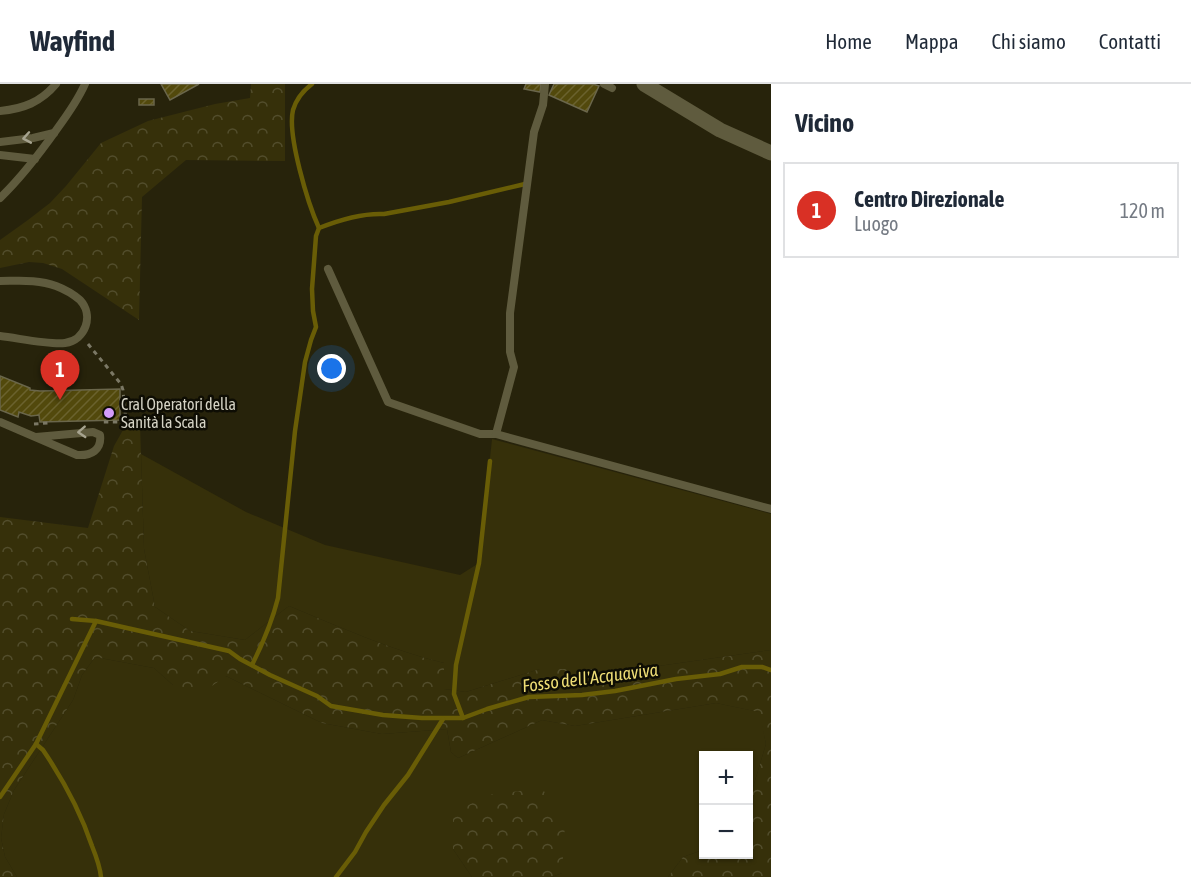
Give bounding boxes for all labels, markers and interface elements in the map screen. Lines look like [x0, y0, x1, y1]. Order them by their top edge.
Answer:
text: Wayfind [30, 25, 115, 57]
text: Home [825, 29, 872, 53]
text: Mappa [905, 29, 958, 53]
text: Chi siamo [991, 29, 1066, 53]
text: Contatti [1099, 29, 1161, 53]
text: Vicino [795, 108, 854, 138]
one-way arrow [23, 132, 32, 144]
text: Centro Direzionale [854, 186, 1004, 212]
text: 1 [812, 199, 821, 222]
text: 120 m [1120, 199, 1165, 222]
text: Luogo [854, 212, 898, 235]
pin: 1 [40, 350, 80, 400]
your location [317, 354, 346, 383]
place label: Cral Operatori della Sanità la Scala [121, 395, 236, 431]
marker: Cral Operatori della Sanità la Scala [102, 406, 116, 420]
one-way arrow [78, 426, 87, 439]
water label: Fosso dell'Acquaviva [521, 659, 660, 696]
map controls [699, 751, 753, 859]
button: + [699, 751, 753, 805]
button: − [699, 805, 753, 859]

